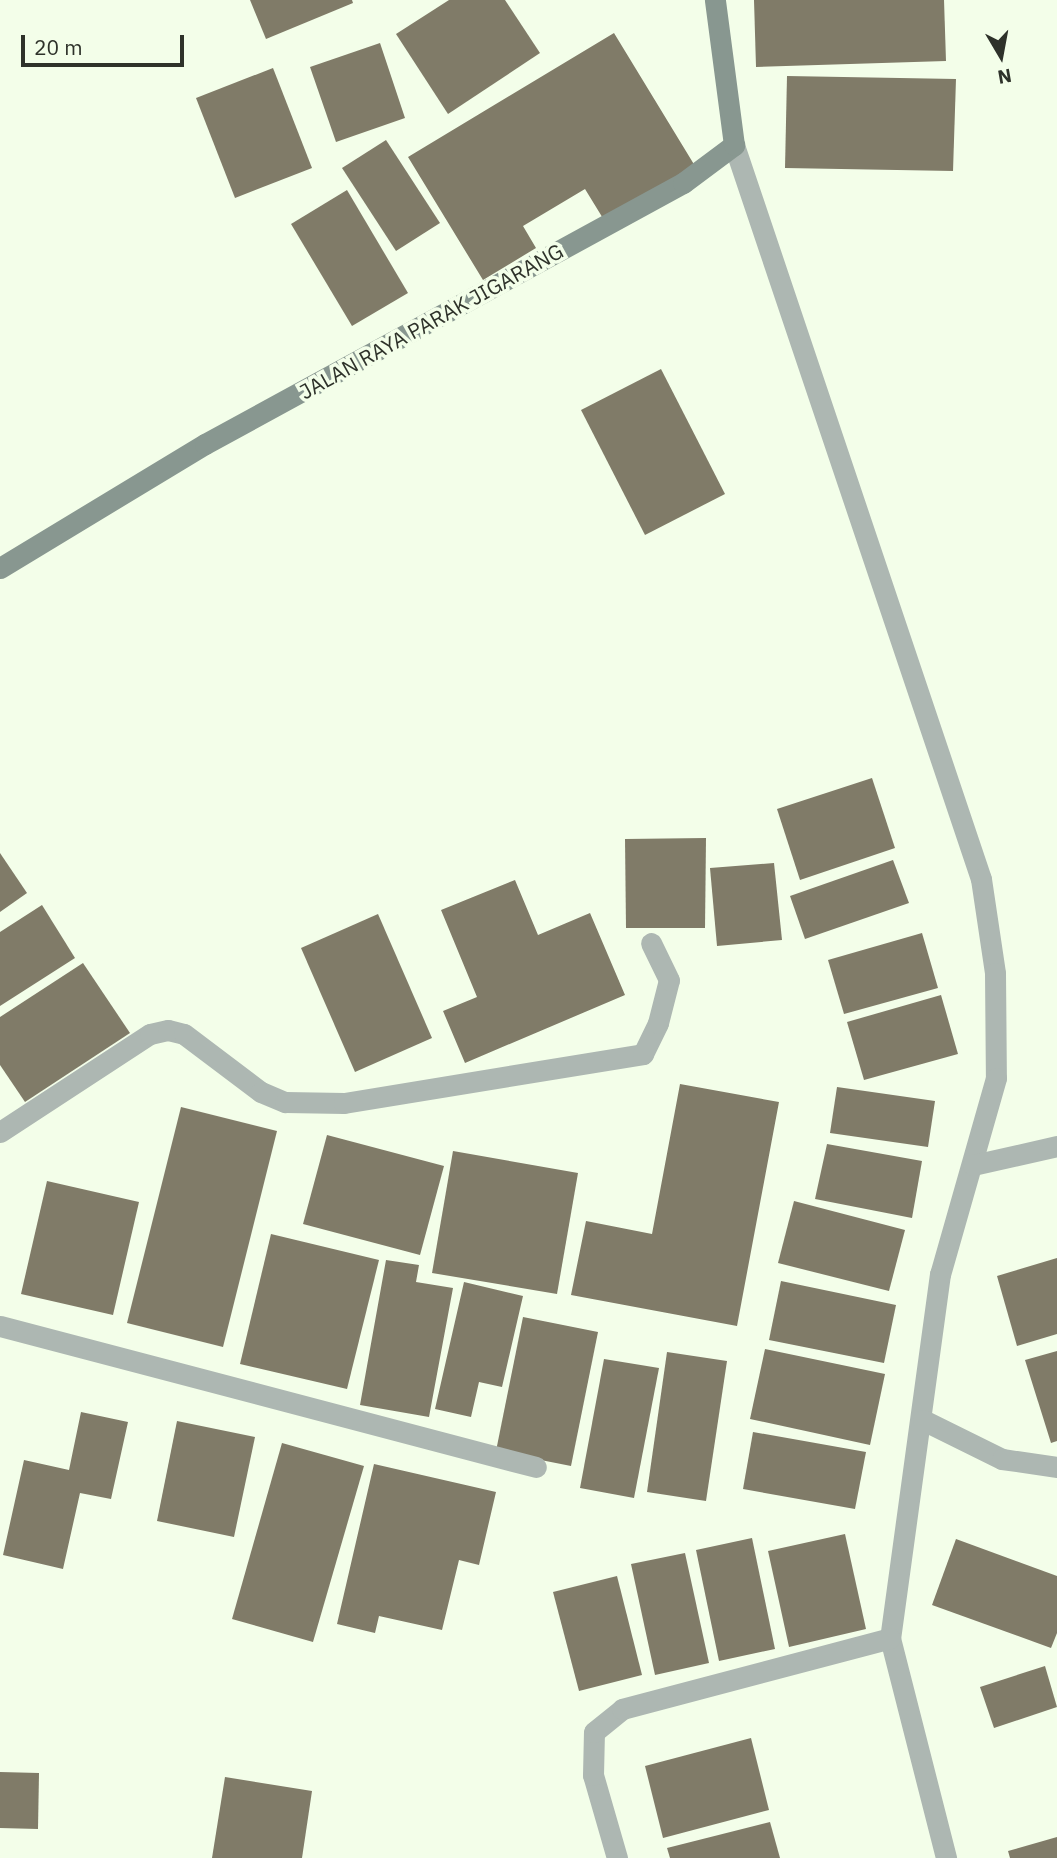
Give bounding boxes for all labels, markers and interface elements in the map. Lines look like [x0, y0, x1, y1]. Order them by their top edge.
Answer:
scale bar [24, 21, 187, 65]
north arrow [966, 21, 1036, 91]
text: 20 m [34, 33, 83, 61]
text: N [996, 64, 1014, 90]
street label: JALAN RAYA PARAK JIGARANG [295, 238, 567, 404]

